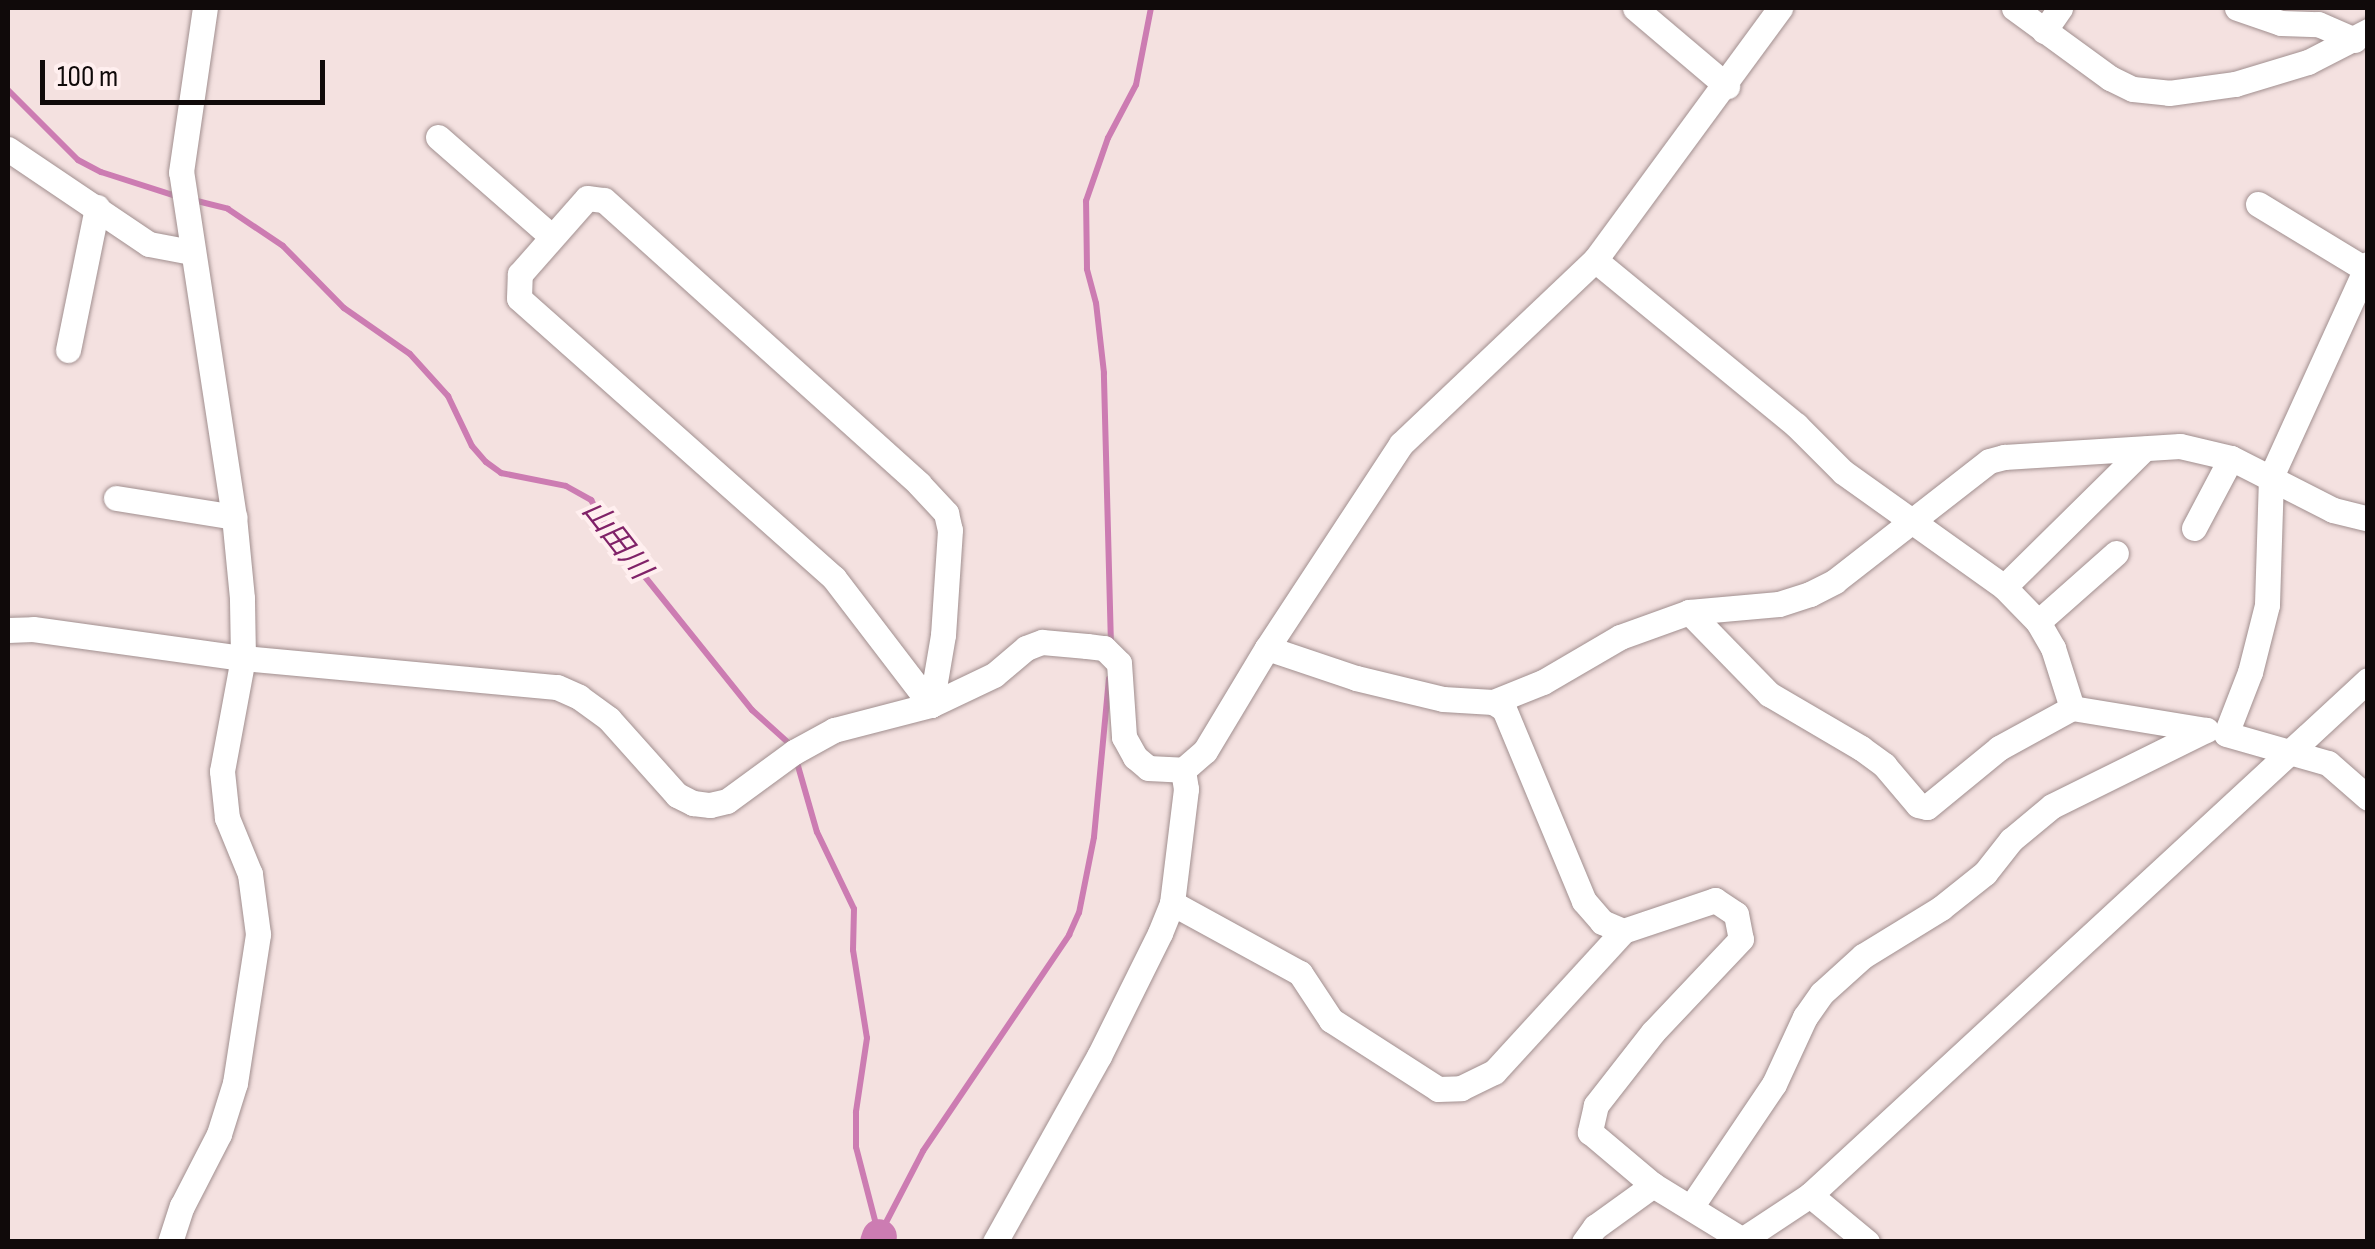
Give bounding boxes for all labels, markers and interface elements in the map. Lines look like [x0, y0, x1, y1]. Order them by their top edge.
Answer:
scale bar [45, 40, 330, 102]
text: 100 m [57, 59, 118, 95]
water label: 山田川 [574, 493, 658, 587]

